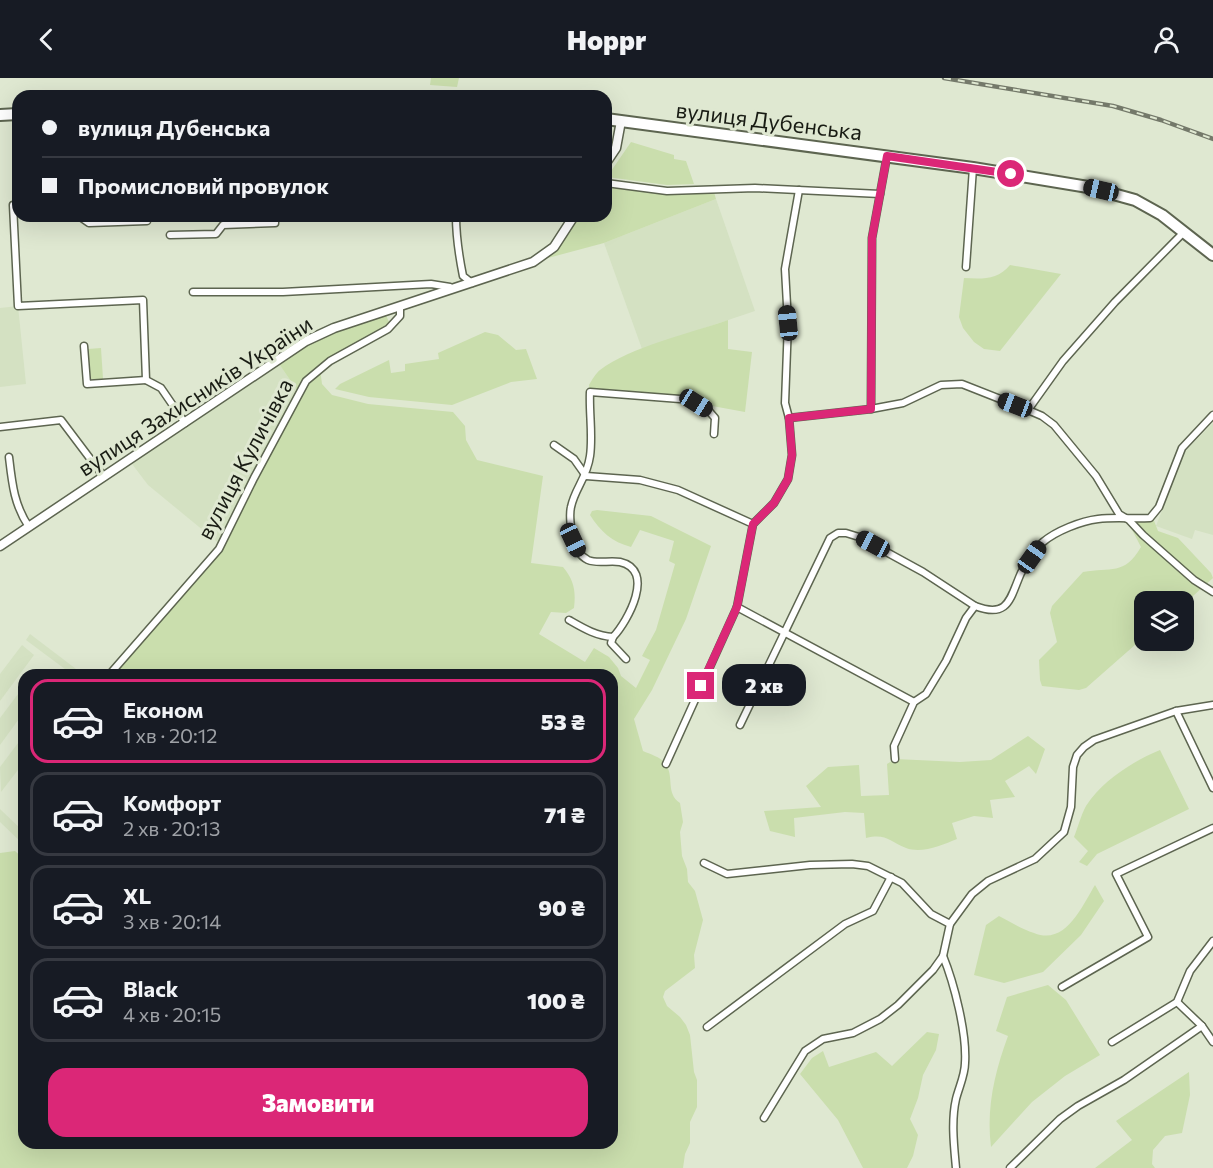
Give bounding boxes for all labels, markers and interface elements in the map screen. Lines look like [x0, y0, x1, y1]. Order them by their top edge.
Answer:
icon: back [30, 23, 63, 56]
text: Hoppr [567, 23, 646, 56]
icon: person [1150, 23, 1183, 56]
street label: вулиця Дубенська [674, 96, 864, 145]
text: вулиця Дубенська [78, 114, 270, 141]
route start [997, 160, 1024, 187]
text: Промисловий провулок [78, 172, 329, 199]
car [1081, 177, 1121, 203]
car [777, 304, 799, 342]
street label: вулиця Захисників України [72, 310, 317, 482]
street label: вулиця Куличівка [191, 374, 298, 544]
car [676, 386, 716, 420]
car [995, 390, 1035, 420]
car [557, 520, 589, 560]
car [853, 528, 893, 560]
car [1014, 537, 1050, 577]
map controls [1134, 591, 1194, 651]
button: layers [1134, 591, 1194, 651]
callout: 2 хв [722, 665, 806, 707]
route end [687, 672, 714, 699]
text: 2 хв [745, 673, 783, 697]
icon: car [51, 694, 105, 748]
text: Економ [123, 696, 203, 723]
text: 53 ₴ [541, 708, 585, 735]
text: 1 хв · 20:12 [123, 723, 217, 747]
icon: car [51, 787, 105, 841]
text: Комфорт [123, 789, 221, 816]
text: 71 ₴ [544, 801, 585, 828]
text: 2 хв · 20:13 [123, 816, 220, 840]
icon: car [51, 880, 105, 934]
text: XL [123, 882, 151, 909]
text: 90 ₴ [538, 894, 585, 921]
text: 3 хв · 20:14 [123, 909, 221, 933]
icon: car [51, 973, 105, 1027]
text: Black [123, 975, 178, 1002]
text: 100 ₴ [527, 987, 585, 1014]
text: 4 хв · 20:15 [123, 1002, 221, 1026]
button: Замовити [48, 1068, 588, 1137]

